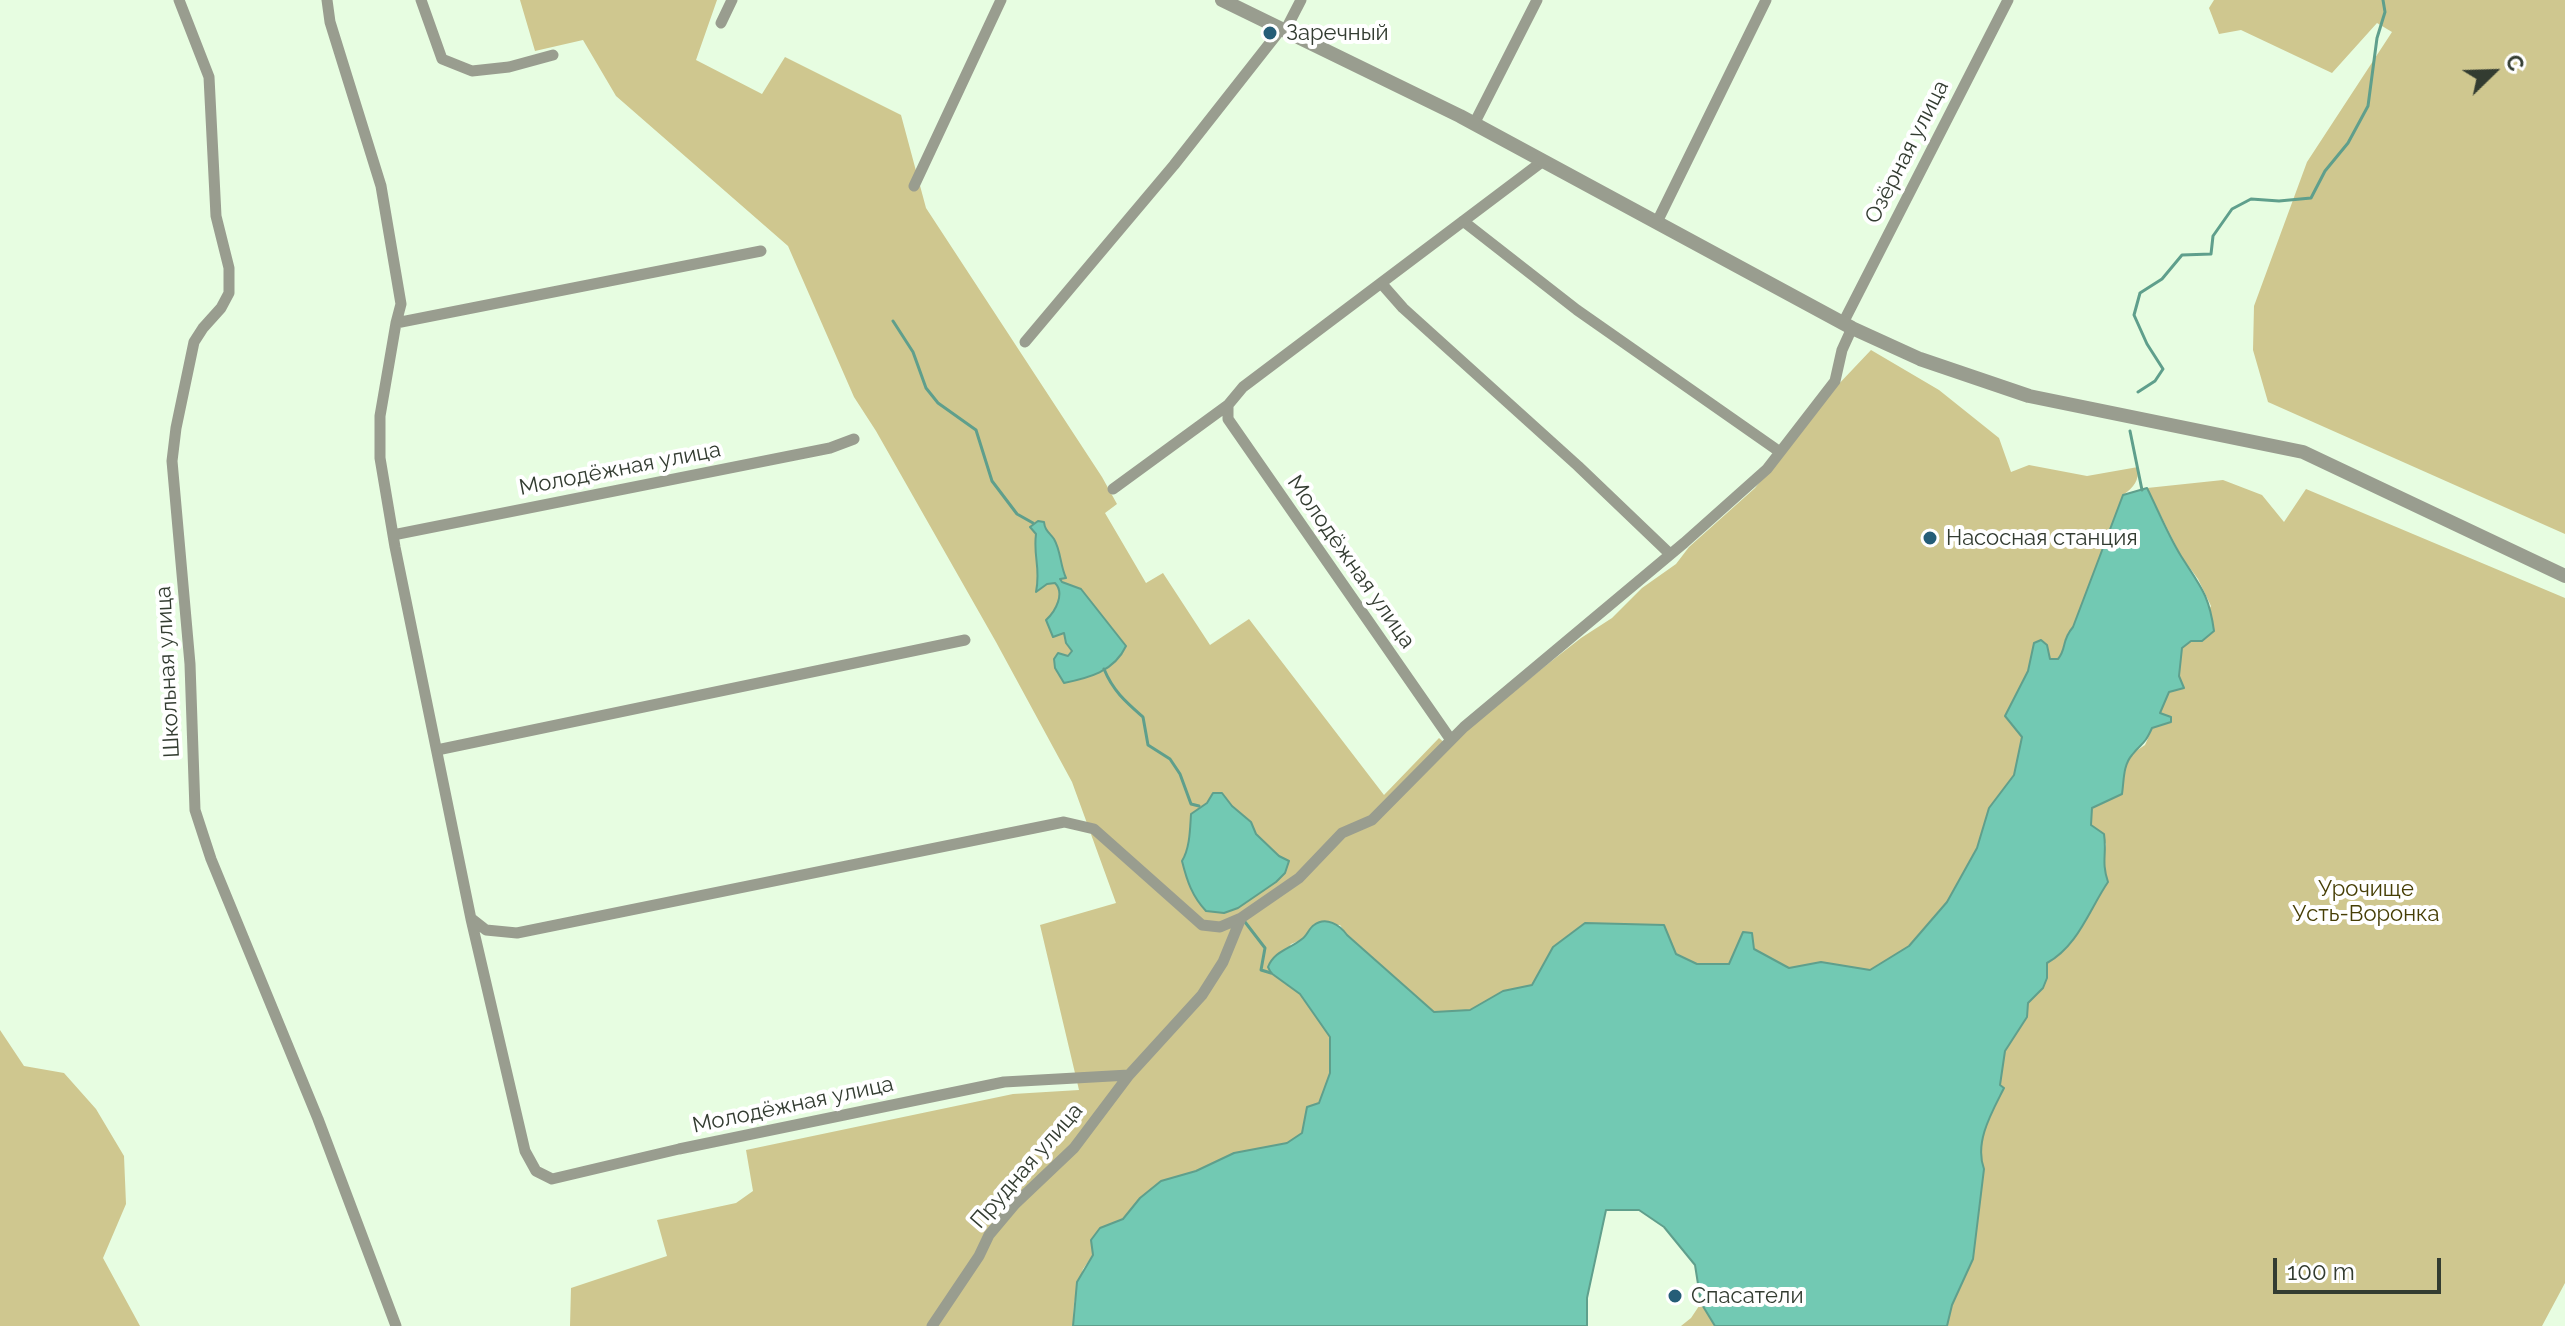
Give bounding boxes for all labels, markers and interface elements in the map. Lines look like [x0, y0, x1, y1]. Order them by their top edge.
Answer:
place label: Заречный [1286, 20, 1389, 46]
marker: Заречный [1261, 24, 1279, 42]
north arrow [2453, 32, 2533, 112]
text: С [2500, 51, 2530, 75]
street label: Озёрная улица [1860, 76, 1954, 228]
street label: Молодёжная улица [517, 436, 723, 502]
street label: Молодёжная улица [1281, 471, 1421, 653]
place label: Насосная станция [1946, 525, 2138, 551]
marker: Насосная станция [1921, 529, 1939, 547]
street label: Школьная улица [150, 585, 186, 759]
park label: Урочище Усть-Воронка [2293, 876, 2439, 928]
street label: Молодёжная улица [690, 1071, 896, 1139]
street label: Прудная улица [965, 1098, 1089, 1234]
scale bar [2277, 1242, 2445, 1292]
text: 100 m [2287, 1257, 2355, 1286]
place label: Спасатели [1691, 1283, 1803, 1309]
marker: Спасатели [1666, 1287, 1684, 1305]

